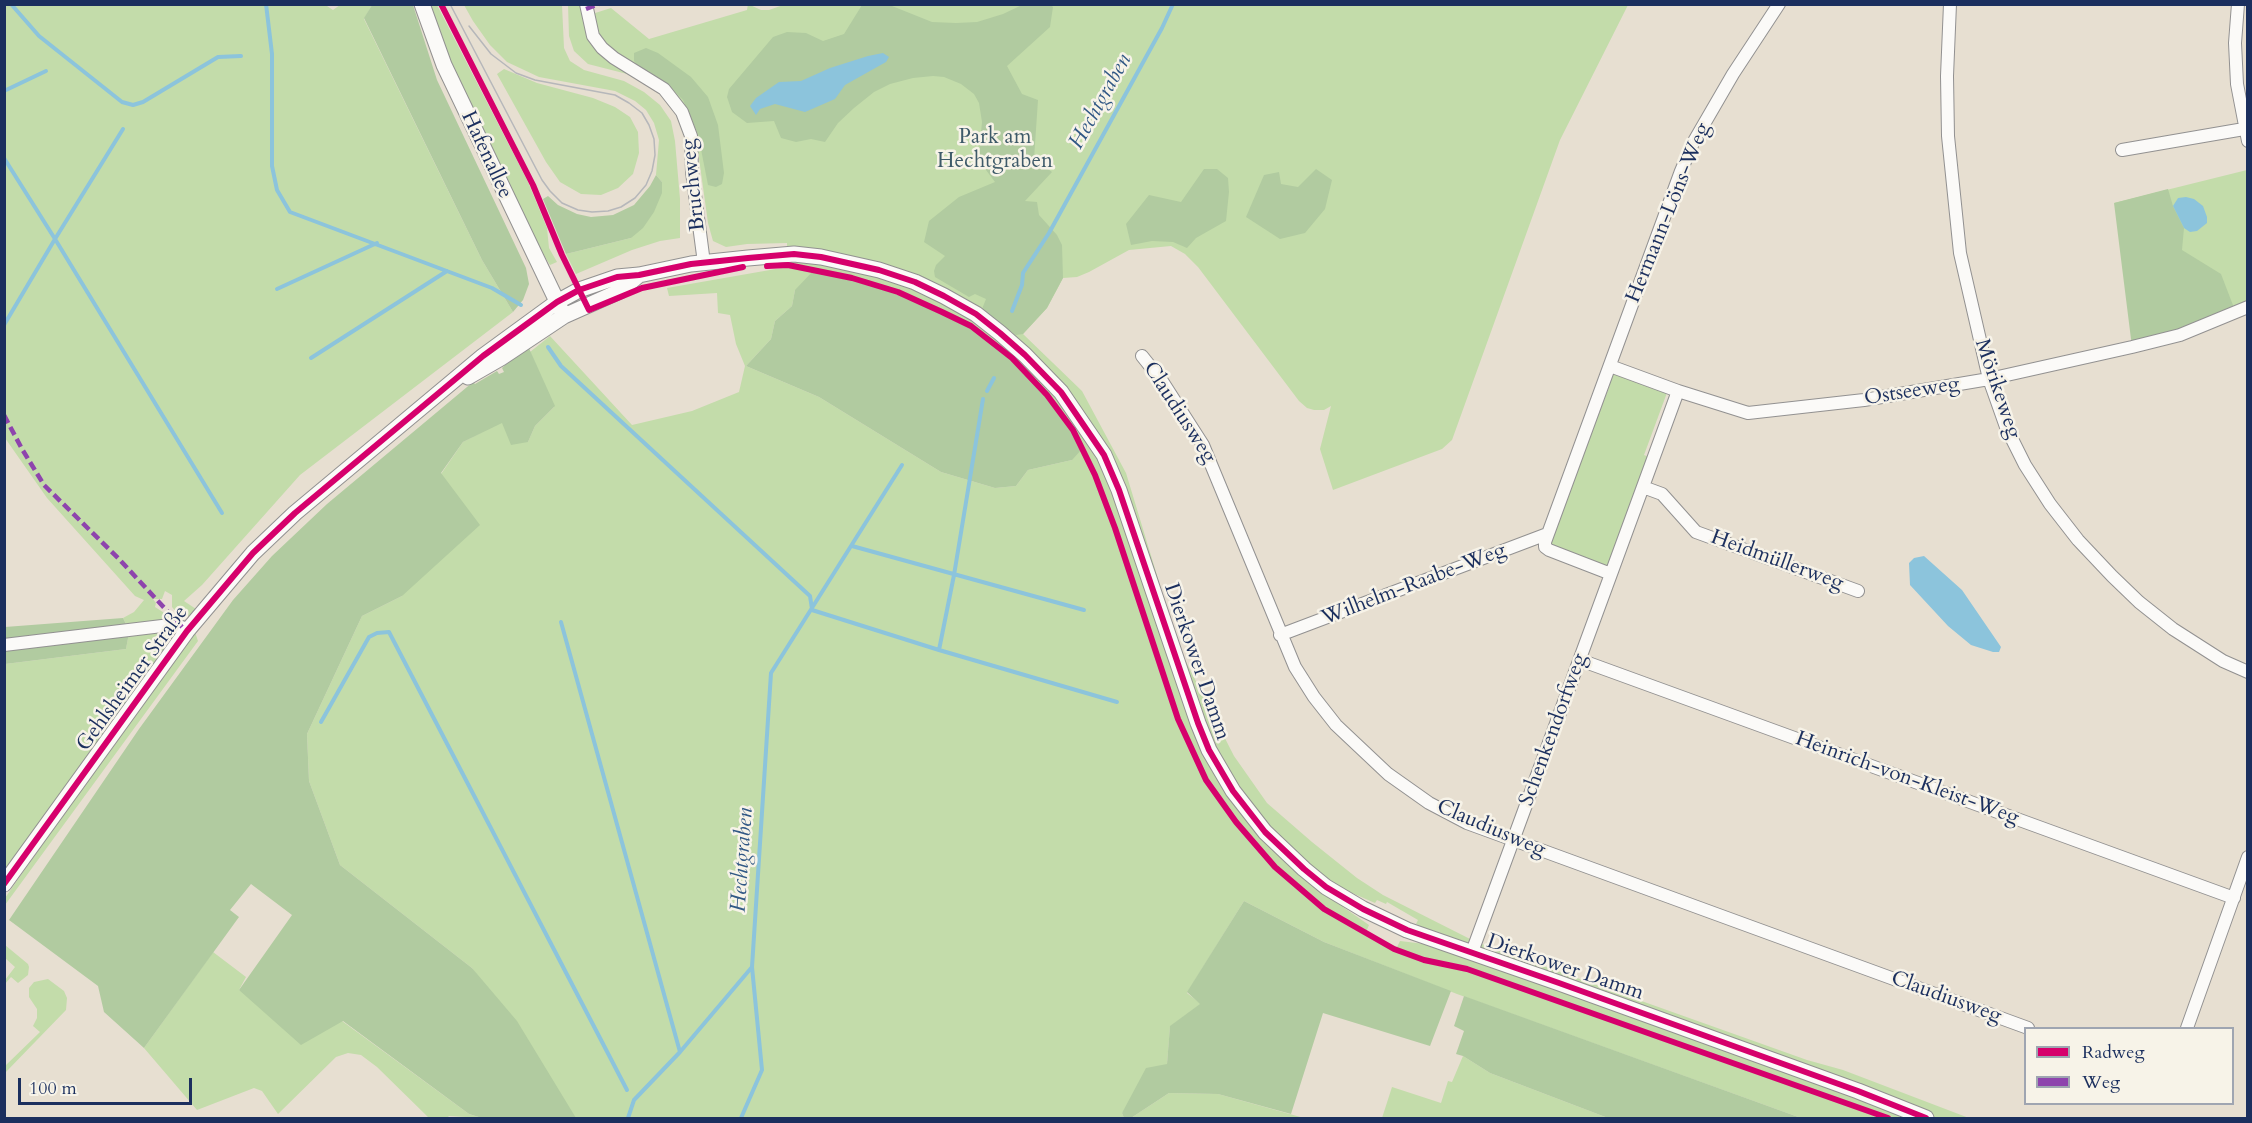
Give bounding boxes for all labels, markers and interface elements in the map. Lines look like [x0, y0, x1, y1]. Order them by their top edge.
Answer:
water label: Hechtgraben [1064, 50, 1138, 154]
street label: Hafenallee [455, 107, 517, 203]
street label: Hermann-Löns-Weg [1621, 119, 1717, 307]
park label: Park am Hechtgraben [937, 125, 1053, 175]
street label: Bruchweg [677, 138, 711, 232]
street label: Mörikeweg [1968, 336, 2026, 442]
street label: Claudiusweg [1137, 358, 1221, 468]
street label: Ostseeweg [1863, 372, 1961, 412]
street label: Heidmüllerweg [1707, 525, 1847, 597]
street label: Wilhelm-Raabe-Weg [1318, 538, 1510, 632]
street label: Dierkower Damm [1157, 580, 1235, 744]
street label: Gehlsheimer Straße [72, 601, 194, 757]
street label: Schenkendorfweg [1515, 650, 1593, 810]
street label: Heinrich-von-Kleist-Weg [1792, 727, 2022, 831]
street label: Claudiusweg [1433, 795, 1549, 863]
water label: Hechtgraben [726, 807, 760, 913]
street label: Dierkower Damm [1483, 929, 1647, 1007]
street label: Claudiusweg [1887, 966, 2005, 1030]
legend [2024, 1027, 2234, 1105]
text: Radweg [2082, 1040, 2145, 1065]
scale bar [21, 1066, 195, 1104]
text: Weg [2082, 1070, 2120, 1095]
text: 100 m [29, 1076, 77, 1101]

